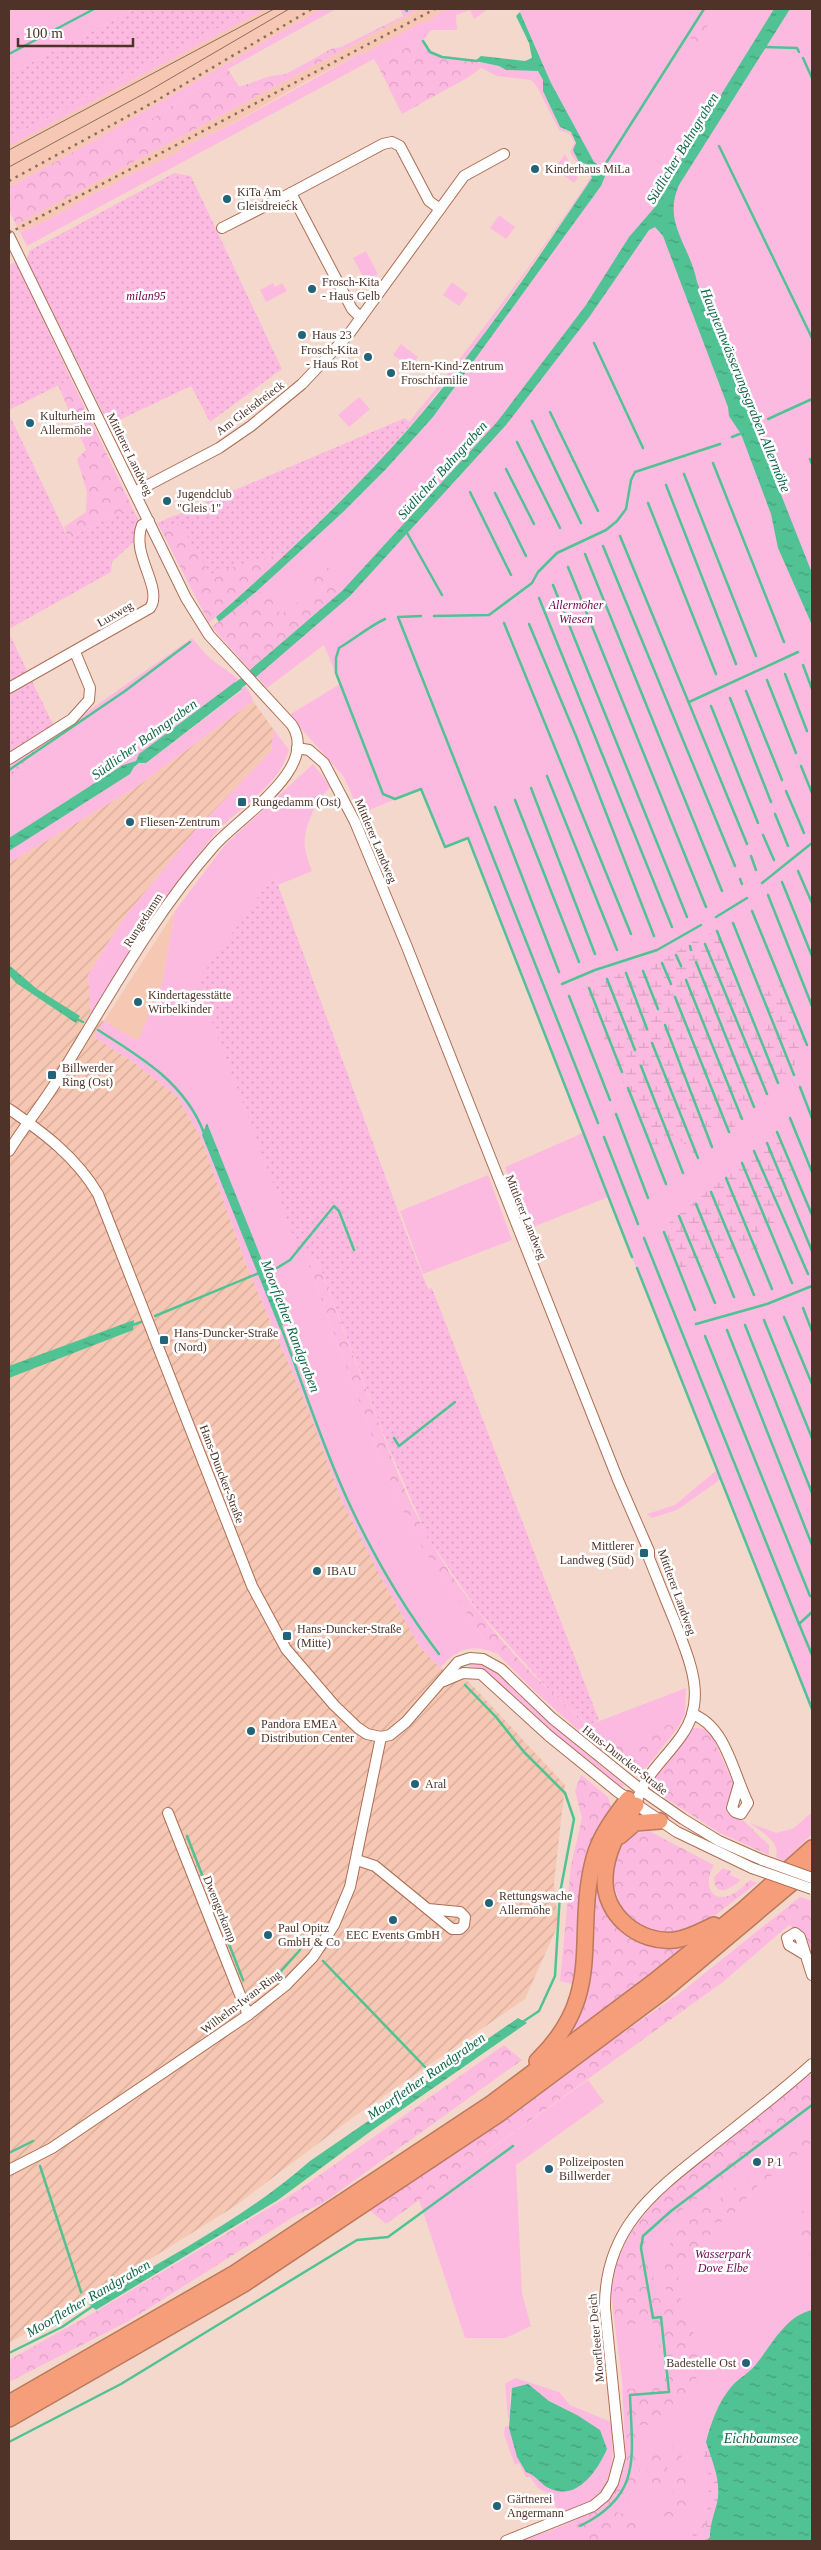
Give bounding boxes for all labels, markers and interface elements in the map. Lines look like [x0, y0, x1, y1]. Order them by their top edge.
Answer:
scale bar [18, 15, 132, 47]
text: 100 m [25, 25, 63, 41]
water label: Südlicher Bahngraben [643, 90, 721, 206]
place label: Kinderhaus MiLa [545, 162, 631, 176]
marker: Kinderhaus MiLa [529, 163, 541, 175]
place label: KiTa Am Gleisdreieck [237, 185, 298, 213]
marker: KiTa Am Gleisdreieck [221, 193, 233, 205]
place label: Frosch-Kita - Haus Gelb [322, 275, 380, 303]
marker: Frosch-Kita - Haus Gelb [306, 283, 318, 295]
water label: Hauptentwässerungsgraben Allermöhe [697, 285, 793, 494]
park label: milan95 [126, 289, 166, 303]
place label: Haus 23 [312, 328, 352, 342]
marker: Haus 23 [296, 329, 308, 341]
place label: Frosch-Kita - Haus Rot [301, 343, 359, 371]
marker: Frosch-Kita - Haus Rot [362, 351, 374, 363]
place label: Eltern-Kind-Zentrum Froschfamilie [401, 359, 504, 387]
marker: Eltern-Kind-Zentrum Froschfamilie [385, 367, 397, 379]
street label: Am Gleisdreieck [213, 378, 287, 438]
place label: Kulturheim Allermöhe [40, 409, 96, 437]
street label: Mittlerer Landweg [104, 410, 156, 498]
marker: Kulturheim Allermöhe [24, 417, 36, 429]
water label: Südlicher Bahngraben [395, 418, 490, 522]
place label: Jugendclub "Gleis 1" [177, 487, 232, 515]
marker: Jugendclub "Gleis 1" [161, 495, 173, 507]
street label: Luxweg [94, 598, 136, 630]
park label: Allermöher Wiesen [548, 598, 604, 626]
water label: Südlicher Bahngraben [89, 696, 200, 783]
place label: Rungedamm (Ost) [252, 795, 341, 809]
marker: Rungedamm (Ost) [236, 796, 248, 808]
street label: Mittlerer Landweg [352, 797, 400, 885]
place label: Fliesen-Zentrum [140, 815, 221, 829]
marker: Fliesen-Zentrum [124, 816, 136, 828]
street label: Rungedamm [120, 890, 166, 950]
place label: Kindertagesstätte Wirbelkinder [148, 988, 231, 1016]
marker: Kindertagesstätte Wirbelkinder [132, 996, 144, 1008]
place label: Billwerder Ring (Ost) [62, 1061, 113, 1089]
marker: Billwerder Ring (Ost) [46, 1069, 58, 1081]
street label: Mittlerer Landweg [503, 1173, 549, 1261]
water label: Moorflether Randgraben [258, 1257, 323, 1394]
place label: Hans-Duncker-Straße (Nord) [174, 1326, 278, 1354]
marker: Hans-Duncker-Straße (Nord) [158, 1334, 170, 1346]
street label: Hans-Duncker-Straße [197, 1423, 247, 1525]
place label: Mittlerer Landweg (Süd) [560, 1539, 634, 1567]
marker: Mittlerer Landweg (Süd) [638, 1547, 650, 1559]
street label: Mittlerer Landweg [655, 1547, 699, 1637]
place label: IBAU [327, 1564, 357, 1578]
marker: IBAU [311, 1565, 323, 1577]
place label: Hans-Duncker-Straße (Mitte) [297, 1622, 401, 1650]
marker: Hans-Duncker-Straße (Mitte) [281, 1630, 293, 1642]
place label: Pandora EMEA Distribution Center [261, 1717, 354, 1745]
street label: Hans-Duncker-Straße [580, 1722, 670, 1798]
marker: Pandora EMEA Distribution Center [245, 1725, 257, 1737]
place label: Aral [425, 1777, 447, 1791]
marker: Aral [409, 1778, 421, 1790]
street label: Dwengerkamp [200, 1874, 240, 1944]
place label: Rettungswache Allermöhe [499, 1889, 572, 1917]
marker: Rettungswache Allermöhe [483, 1897, 495, 1909]
marker: EEC Events GmbH [387, 1914, 399, 1926]
place label: Paul Opitz GmbH & Co [278, 1921, 340, 1949]
place label: EEC Events GmbH [346, 1928, 440, 1942]
marker: Paul Opitz GmbH & Co [262, 1929, 274, 1941]
street label: Wilhelm-Iwan-Ring [198, 1967, 284, 2037]
water label: Moorflether Randgraben [364, 2030, 488, 2123]
place label: Polizeiposten Billwerder [559, 2155, 624, 2183]
place label: P 1 [767, 2155, 782, 2169]
marker: P 1 [751, 2156, 763, 2168]
marker: Polizeiposten Billwerder [543, 2163, 555, 2175]
park label: Wasserpark Dove Elbe [695, 2247, 752, 2275]
water label: Moorflether Randgraben [23, 2257, 153, 2341]
street label: Moorfleeter Deich [585, 2293, 607, 2383]
place label: Badestelle Ost [666, 2356, 737, 2370]
marker: Badestelle Ost [740, 2357, 752, 2369]
water label: Eichbaumsee [723, 2431, 798, 2446]
place label: Gärtnerei Angermann [507, 2492, 564, 2520]
marker: Gärtnerei Angermann [491, 2500, 503, 2512]

